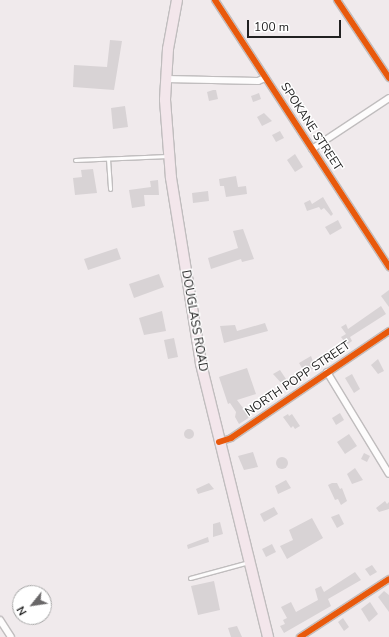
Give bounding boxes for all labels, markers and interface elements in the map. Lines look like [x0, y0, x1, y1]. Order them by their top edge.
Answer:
scale bar [249, 12, 343, 38]
text: 100 m [254, 19, 289, 35]
street label: SPOKANE STREET [277, 80, 345, 174]
street label: DOUGLASS ROAD [178, 269, 210, 373]
street label: NORTH POPP STREET [243, 338, 353, 420]
north arrow [12, 585, 52, 625]
text: N [13, 603, 31, 618]

